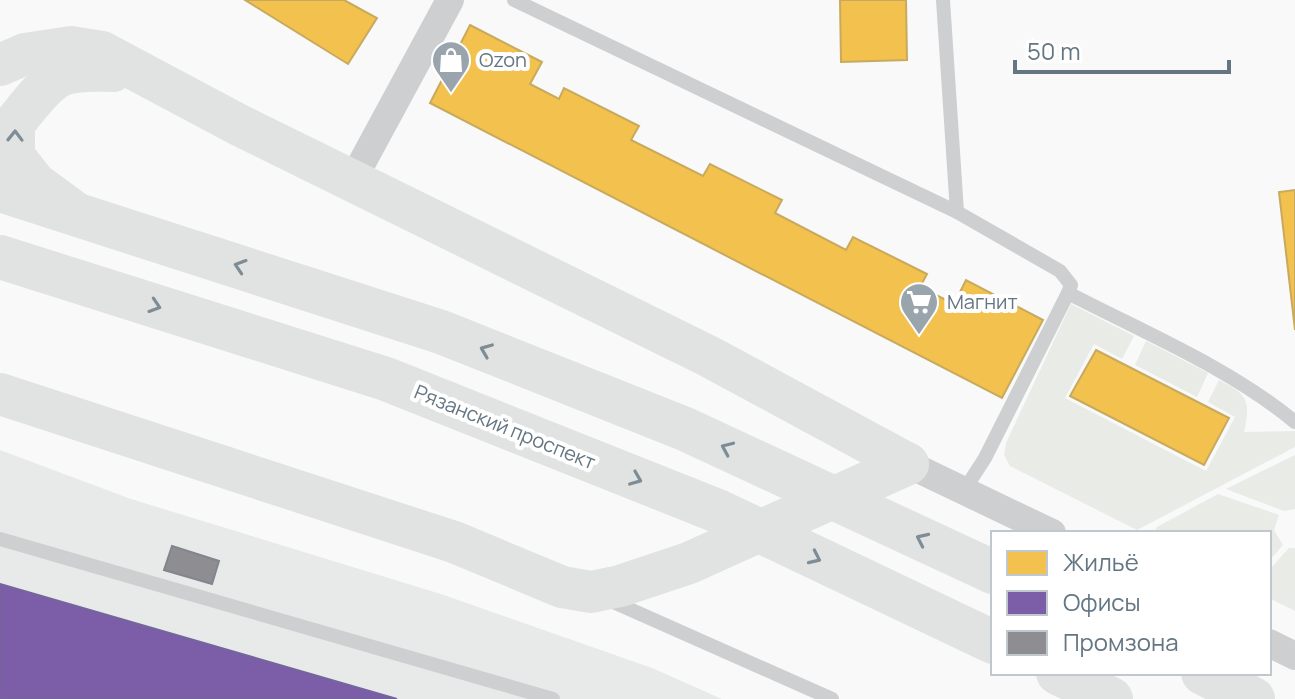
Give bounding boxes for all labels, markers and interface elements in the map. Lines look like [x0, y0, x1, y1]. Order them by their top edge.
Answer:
scale bar [1015, 24, 1229, 74]
text: 50 m [1027, 34, 1081, 67]
shop icon: Ozon [430, 39, 472, 94]
place label: Ozon [479, 46, 527, 73]
one-way arrow [6, 130, 23, 142]
one-way arrow [233, 260, 247, 276]
supermarket icon: Магнит [898, 281, 940, 336]
place label: Магнит [947, 288, 1018, 315]
one-way arrow [147, 296, 161, 312]
one-way arrow [480, 343, 494, 360]
street label: Рязанский проспект [411, 378, 600, 475]
one-way arrow [720, 442, 735, 458]
one-way arrow [628, 469, 642, 485]
legend [991, 531, 1271, 675]
one-way arrow [916, 533, 930, 549]
text: Жильё [1063, 545, 1139, 578]
one-way arrow [807, 548, 822, 564]
text: Офисы [1063, 585, 1141, 618]
text: Промзона [1063, 625, 1178, 658]

